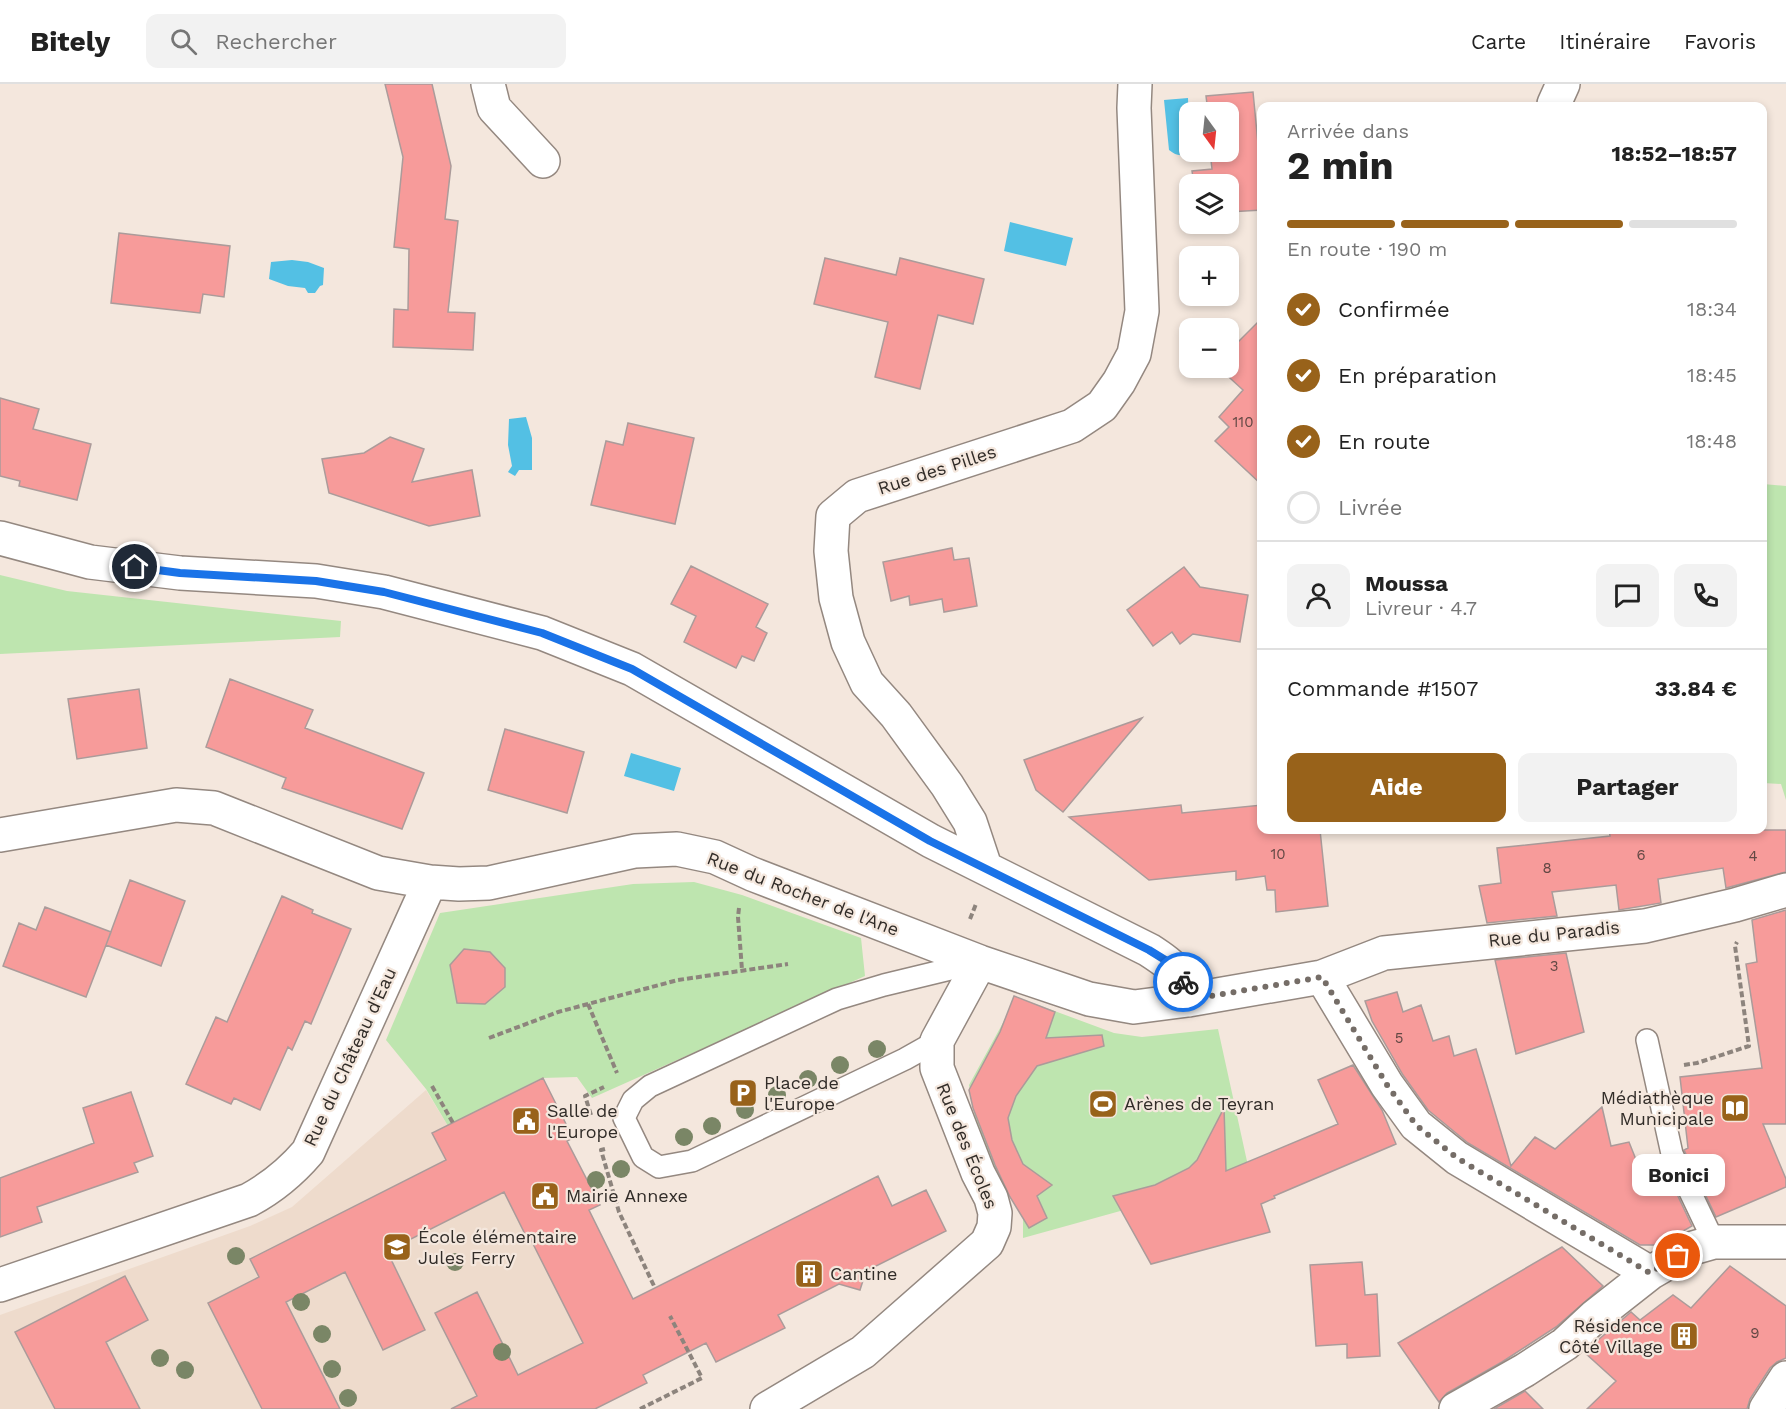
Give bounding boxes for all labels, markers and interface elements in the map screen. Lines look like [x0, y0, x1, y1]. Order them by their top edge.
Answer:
search box [146, 14, 566, 68]
text: Bitely [30, 25, 110, 58]
icon: search [167, 25, 200, 58]
text: Rechercher [215, 29, 337, 54]
text: Carte [1471, 29, 1526, 54]
text: Itinéraire [1559, 29, 1651, 54]
text: Favoris [1684, 29, 1756, 54]
north arrow [1179, 102, 1239, 162]
map controls [1179, 102, 1239, 378]
text: Arrivée dans [1287, 119, 1409, 143]
text: 18:52–18:57 [1612, 141, 1737, 166]
text: 2 min [1287, 143, 1394, 188]
button: layers [1179, 174, 1239, 234]
text: En route · 190 m [1287, 237, 1447, 261]
button: + [1179, 246, 1239, 306]
icon: check [1287, 293, 1320, 326]
text: Confirmée [1338, 297, 1450, 322]
text: 18:34 [1687, 297, 1737, 321]
button: − [1179, 318, 1239, 378]
icon: check [1287, 359, 1320, 392]
text: En préparation [1338, 363, 1497, 388]
text: 18:45 [1687, 363, 1737, 387]
house number: 110 [1232, 413, 1254, 431]
icon: check [1287, 425, 1320, 458]
text: En route [1338, 429, 1430, 454]
text: 18:48 [1686, 429, 1737, 453]
street label: Rue des Pilles [875, 440, 999, 499]
text: Livrée [1338, 495, 1402, 520]
pin [109, 541, 160, 592]
icon: home [118, 550, 151, 583]
button: person [1287, 564, 1350, 627]
button: chat [1596, 564, 1659, 627]
button: phone [1674, 564, 1737, 627]
text: Moussa [1365, 571, 1448, 596]
text: Livreur · 4.7 [1365, 596, 1477, 620]
text: Commande #1507 [1287, 676, 1478, 701]
text: 33.84 € [1655, 676, 1737, 701]
button: Aide [1287, 753, 1506, 822]
button: Partager [1518, 753, 1737, 822]
house number: 10 [1270, 845, 1286, 863]
house number: 6 [1636, 846, 1646, 864]
street label: Rue du Rocher de l'Ane [704, 847, 902, 940]
house number: 4 [1748, 847, 1758, 865]
house number: 8 [1542, 859, 1552, 877]
street label: Rue du Paradis [1487, 916, 1621, 951]
courier [1153, 952, 1213, 1012]
house number: 3 [1550, 957, 1558, 975]
street label: Rue du Château d'Eau [299, 964, 400, 1150]
icon: bike [1167, 966, 1200, 999]
house number: 5 [1395, 1029, 1403, 1047]
place label: Place de l'Europe [764, 1072, 839, 1114]
parking icon: Place de l'Europe [727, 1077, 759, 1109]
street label: Rue des Écoles [933, 1080, 1002, 1212]
place label: Médiathèque Municipale [1601, 1087, 1714, 1129]
sports icon: Arènes de Teyran [1087, 1088, 1119, 1120]
library icon: Médiathèque Municipale [1719, 1092, 1751, 1124]
place label: Arènes de Teyran [1124, 1093, 1274, 1114]
place label: Salle de l'Europe [547, 1100, 618, 1142]
public building icon: Salle de l'Europe [510, 1105, 542, 1137]
callout: Bonici [1632, 1154, 1724, 1196]
text: Bonici [1648, 1163, 1709, 1187]
public building icon: Mairie Annexe [529, 1180, 561, 1212]
place label: Mairie Annexe [566, 1185, 688, 1206]
place label: École élémentaire Jules Ferry [418, 1226, 577, 1268]
pin [1652, 1230, 1703, 1281]
school or university icon: École élémentaire Jules Ferry [381, 1231, 413, 1263]
icon: bag [1661, 1239, 1694, 1272]
building icon: Cantine [793, 1258, 825, 1290]
place label: Cantine [830, 1263, 897, 1284]
place label: Résidence Côté Village [1559, 1315, 1663, 1357]
building icon: Résidence Côté Village [1668, 1320, 1700, 1352]
house number: 9 [1750, 1324, 1760, 1342]

